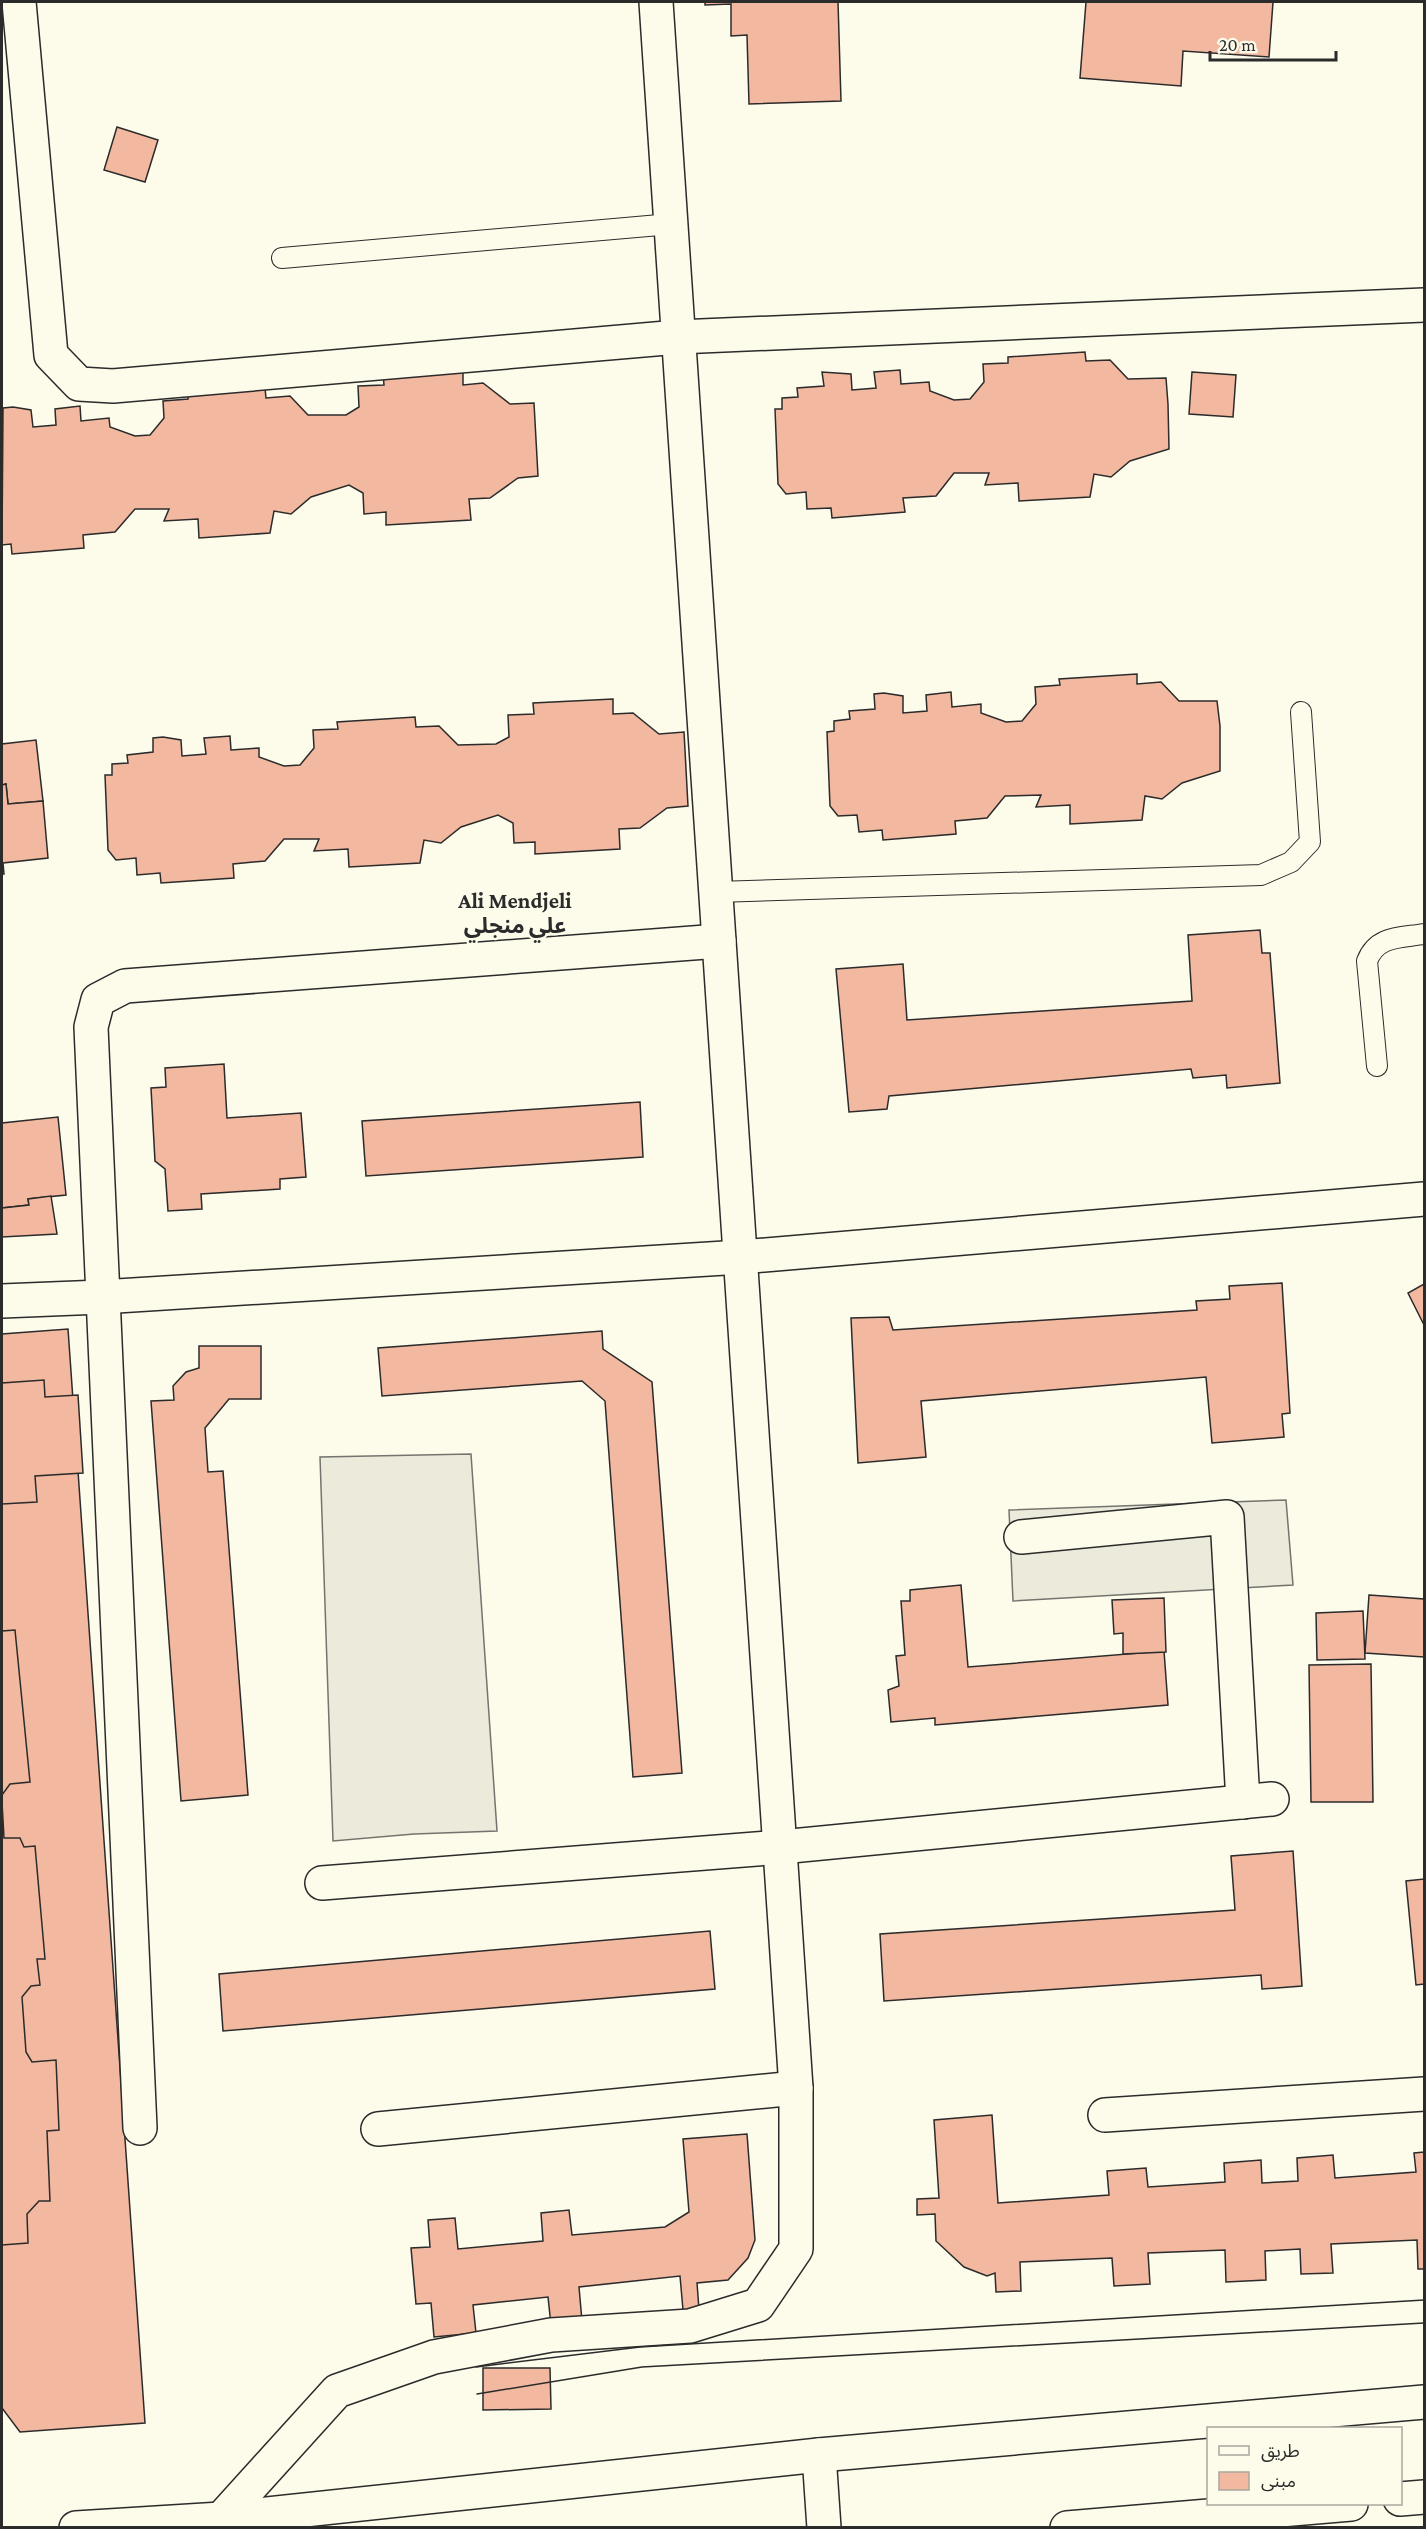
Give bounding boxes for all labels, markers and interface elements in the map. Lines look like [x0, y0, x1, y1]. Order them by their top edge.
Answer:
scale bar [1210, 24, 1336, 62]
text: 20 m [1219, 35, 1256, 55]
district label: Ali Mendjeli علي منجلي [457, 888, 572, 943]
legend [1207, 2427, 1402, 2505]
text: طريق [1261, 2441, 1300, 2462]
text: مبنى [1261, 2471, 1296, 2492]

